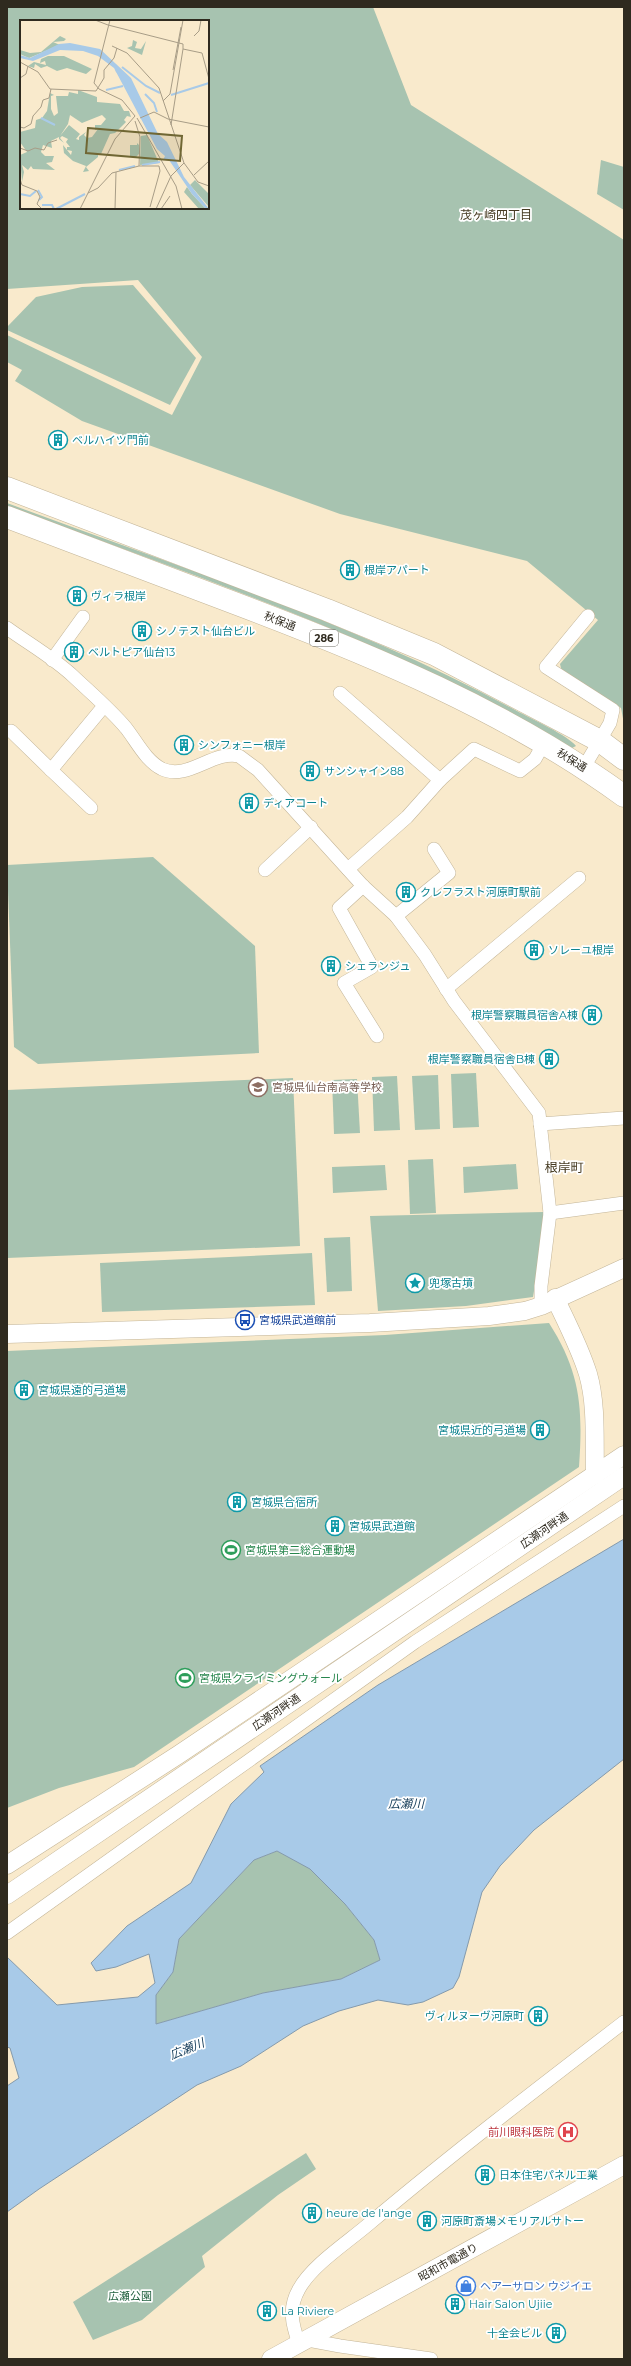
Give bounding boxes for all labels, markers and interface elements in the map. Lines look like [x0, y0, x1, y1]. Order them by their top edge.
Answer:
inset map [20, 20, 209, 209]
district label: 茂ヶ崎四丁目 [460, 207, 532, 222]
building icon: ベルハイツ門前 [47, 429, 69, 451]
place label: ベルハイツ門前 [72, 433, 149, 447]
building icon: 根岸アパート [339, 559, 361, 581]
place label: 根岸アパート [364, 563, 430, 577]
building icon: ヴィラ根岸 [66, 585, 88, 607]
place label: ヴィラ根岸 [91, 589, 146, 603]
street label: 秋保通 [262, 609, 298, 633]
building icon: シノテスト仙台ビル [131, 620, 153, 642]
place label: シノテスト仙台ビル [156, 624, 255, 638]
road number: 286 [310, 630, 338, 646]
building icon: ベルトピア仙台13 [63, 641, 85, 663]
place label: ベルトピア仙台13 [88, 645, 175, 659]
building icon: シンフォニー根岸 [173, 734, 195, 756]
place label: シンフォニー根岸 [198, 738, 286, 752]
street label: 秋保通 [554, 745, 590, 775]
building icon: サンシャイン88 [299, 760, 321, 782]
place label: サンシャイン88 [324, 764, 404, 778]
building icon: ディアコート [238, 792, 260, 814]
place label: ディアコート [263, 796, 328, 810]
building icon: クレフラスト河原町駅前 [395, 881, 417, 903]
place label: クレフラスト河原町駅前 [420, 885, 541, 899]
building icon: ソレーユ根岸 [523, 939, 545, 961]
place label: ソレーユ根岸 [548, 943, 614, 957]
building icon: シェランジュ [320, 955, 342, 977]
place label: シェランジュ [345, 959, 410, 973]
building icon: 根岸警察職員宿舎A棟 [581, 1004, 603, 1026]
place label: 根岸警察職員宿舎A棟 [471, 1008, 578, 1022]
building icon: 根岸警察職員宿舎B棟 [538, 1048, 560, 1070]
place label: 根岸警察職員宿舎B棟 [428, 1052, 535, 1066]
school or university icon: 宮城県仙台南高等学校 [247, 1076, 269, 1098]
place label: 宮城県仙台南高等学校 [272, 1080, 382, 1094]
district label: 根岸町 [544, 1159, 584, 1175]
place icon: 兜塚古墳 [404, 1272, 426, 1294]
place label: 兜塚古墳 [429, 1276, 473, 1290]
bus stop icon: 宮城県武道館前 [234, 1309, 256, 1331]
place label: 宮城県武道館前 [259, 1313, 336, 1327]
building icon: 宮城県遠的弓道場 [13, 1379, 35, 1401]
place label: 宮城県遠的弓道場 [38, 1383, 126, 1397]
building icon: 宮城県近的弓道場 [529, 1419, 551, 1441]
place label: 宮城県近的弓道場 [438, 1423, 526, 1437]
building icon: 宮城県合宿所 [226, 1491, 248, 1513]
place label: 宮城県合宿所 [251, 1495, 318, 1509]
street label: 広瀬河畔通 [517, 1509, 571, 1551]
building icon: 宮城県武道館 [324, 1515, 346, 1537]
place label: 宮城県武道館 [349, 1519, 415, 1533]
sports icon: 宮城県第二総合運動場 [220, 1539, 242, 1561]
place label: 宮城県第二総合運動場 [245, 1543, 355, 1557]
sports icon: 宮城県クライミングウォール [174, 1667, 196, 1689]
place label: 宮城県クライミングウォール [199, 1671, 342, 1685]
street label: 広瀬河畔通 [249, 1691, 303, 1733]
water label: 広瀬川 [388, 1796, 426, 1811]
building icon: ヴィルヌーヴ河原町 [527, 2005, 549, 2027]
place label: ヴィルヌーヴ河原町 [425, 2009, 524, 2023]
water label: 広瀬川 [167, 2034, 208, 2062]
hospital icon: 前川眼科医院 [557, 2121, 579, 2143]
place label: 前川眼科医院 [488, 2125, 554, 2139]
building icon: 日本住宅パネル工業 [474, 2164, 496, 2186]
place label: 日本住宅パネル工業 [499, 2168, 598, 2182]
building icon: heure de l'ange [301, 2202, 323, 2224]
place label: heure de l'ange [326, 2206, 412, 2220]
building icon: 河原町斎場メモリアルサトー [416, 2210, 438, 2232]
place label: 河原町斎場メモリアルサトー [441, 2214, 584, 2228]
street label: 昭和市電通り [416, 2240, 480, 2284]
shop icon: ヘアーサロン ウジイエ [455, 2275, 477, 2297]
place label: ヘアーサロン ウジイエ [480, 2279, 592, 2293]
park label: 広瀬公園 [108, 2289, 152, 2303]
building icon: Hair Salon Ujiie [444, 2293, 466, 2315]
place label: Hair Salon Ujiie [469, 2297, 553, 2311]
building icon: La Riviere [256, 2300, 278, 2322]
place label: La Riviere [281, 2304, 335, 2318]
building icon: 十全会ビル [545, 2322, 567, 2344]
place label: 十全会ビル [487, 2326, 542, 2340]

